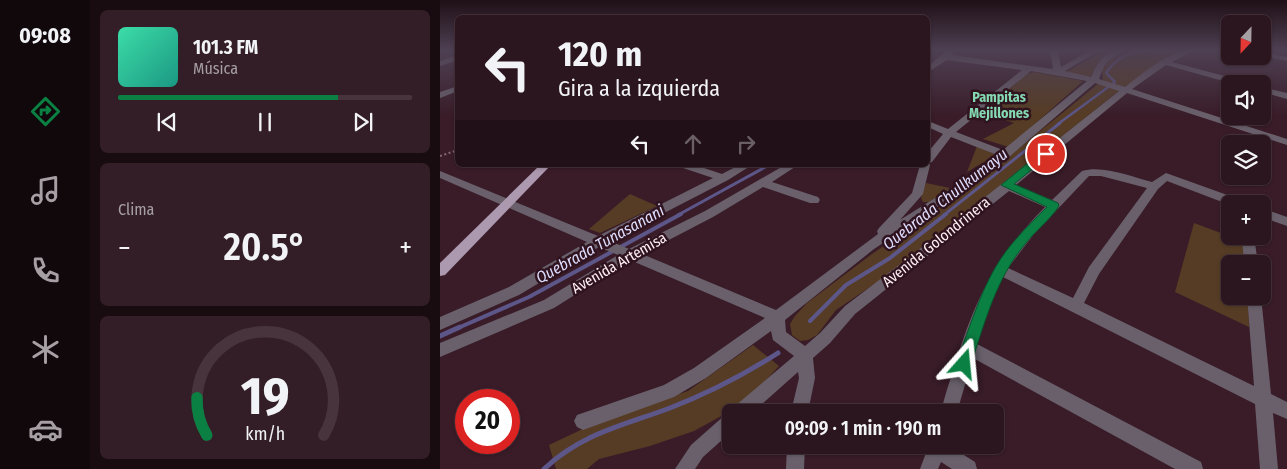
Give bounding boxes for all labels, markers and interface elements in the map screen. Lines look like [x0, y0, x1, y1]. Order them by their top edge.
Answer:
north arrow [1221, 15, 1271, 65]
map controls [1221, 15, 1271, 305]
text: 09:08 [19, 22, 71, 49]
text: 120 m [558, 33, 642, 75]
icon: left [475, 35, 540, 100]
text: 101.3 FM [193, 36, 258, 59]
text: Música [193, 59, 238, 78]
text: Gira a la izquierda [558, 75, 720, 102]
button: sound [1221, 75, 1271, 125]
district label: Pampitas Mejillones [969, 89, 1029, 122]
icon: directions [28, 94, 63, 129]
icon: previous [153, 108, 181, 136]
icon: pause [251, 108, 279, 136]
icon: next [349, 108, 377, 136]
icon: left [626, 130, 654, 158]
icon: ahead [679, 130, 707, 158]
icon: right [732, 130, 760, 158]
pin [1025, 133, 1067, 175]
button: layers [1221, 135, 1271, 185]
icon: arrive [1032, 140, 1060, 168]
water label: Quebrada Chullkumayu [879, 144, 1011, 254]
icon: music [28, 173, 63, 208]
street label: Avenida Golondrinera [879, 193, 993, 291]
button: + [1221, 195, 1271, 245]
text: Clima [118, 200, 154, 219]
water label: Quebrada Tunasanani [532, 201, 668, 287]
text: 20.5° [224, 224, 306, 270]
street label: Avenida Artemisa [568, 229, 670, 297]
text: − [118, 231, 131, 264]
text: + [399, 231, 412, 264]
icon: phone [28, 253, 63, 288]
button: − [1221, 255, 1271, 305]
icon: climate [28, 332, 63, 367]
position arrow [937, 337, 989, 389]
text: 19 [241, 365, 289, 428]
speed limit sign: 20 [455, 389, 520, 454]
icon: car [28, 412, 63, 447]
text: 09:09 · 1 min · 190 m [785, 417, 941, 440]
text: km/h [245, 423, 285, 445]

